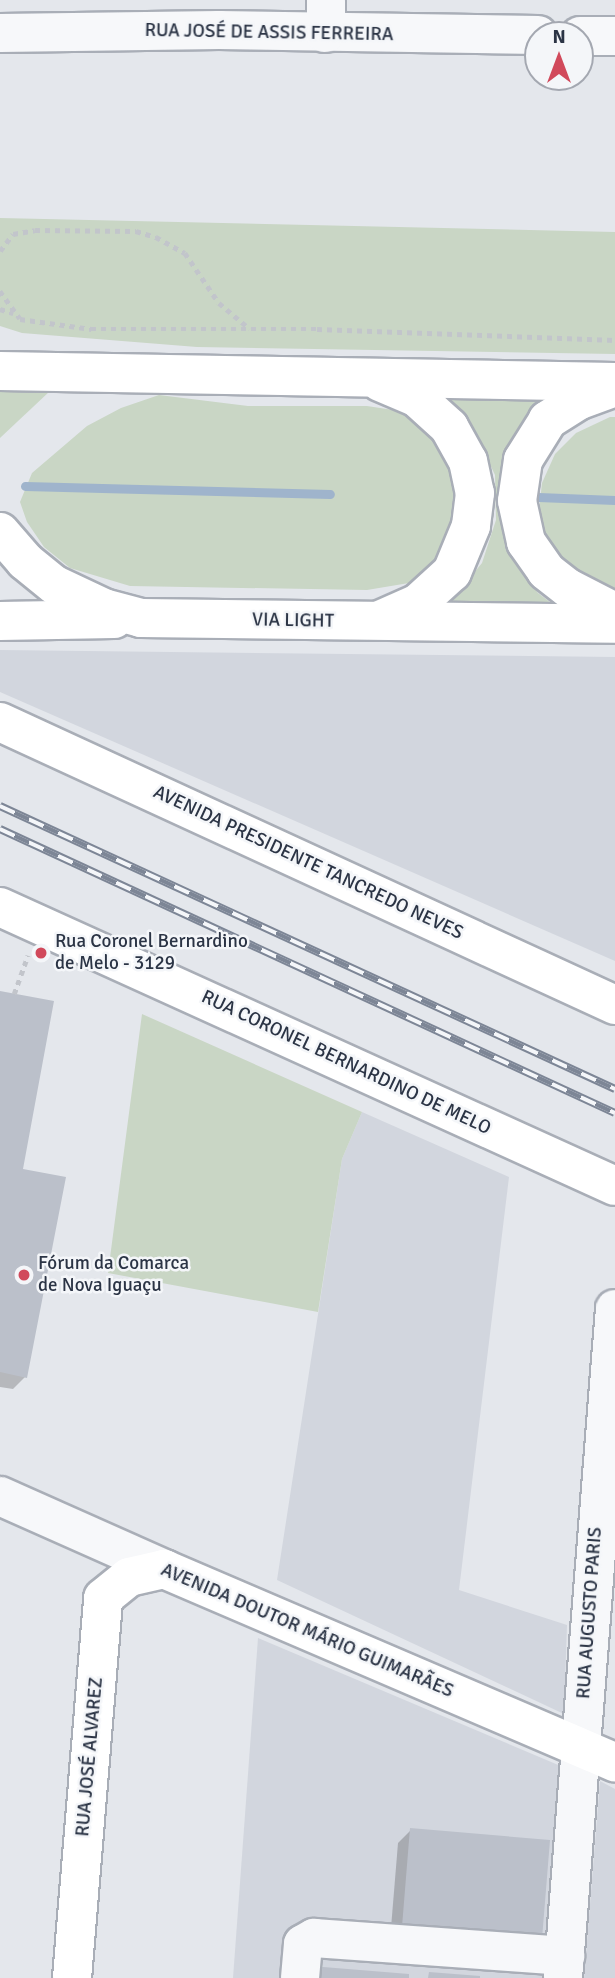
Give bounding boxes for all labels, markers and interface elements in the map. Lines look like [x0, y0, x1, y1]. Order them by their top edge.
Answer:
street label: RUA JOSÉ DE ASSIS FERREIRA [144, 19, 394, 47]
north arrow [524, 21, 594, 91]
text: N [552, 25, 566, 49]
street label: VIA LIGHT [252, 609, 334, 633]
street label: AVENIDA PRESIDENTE TANCREDO NEVES [149, 781, 467, 945]
place label: Rua Coronel Bernardino de Melo - 3129 [55, 931, 248, 975]
marker: Rua Coronel Bernardino de Melo - 3129 [33, 945, 49, 961]
street label: RUA CORONEL BERNARDINO DE MELO [198, 986, 494, 1140]
place label: Fórum da Comarca de Nova Iguaçu [38, 1253, 189, 1297]
marker: Fórum da Comarca de Nova Iguaçu [16, 1267, 32, 1283]
street label: RUA AUGUSTO PARIS [573, 1526, 607, 1700]
street label: AVENIDA DOUTOR MÁRIO GUIMARÃES [157, 1559, 457, 1703]
street label: RUA JOSÉ ALVAREZ [72, 1676, 108, 1838]

